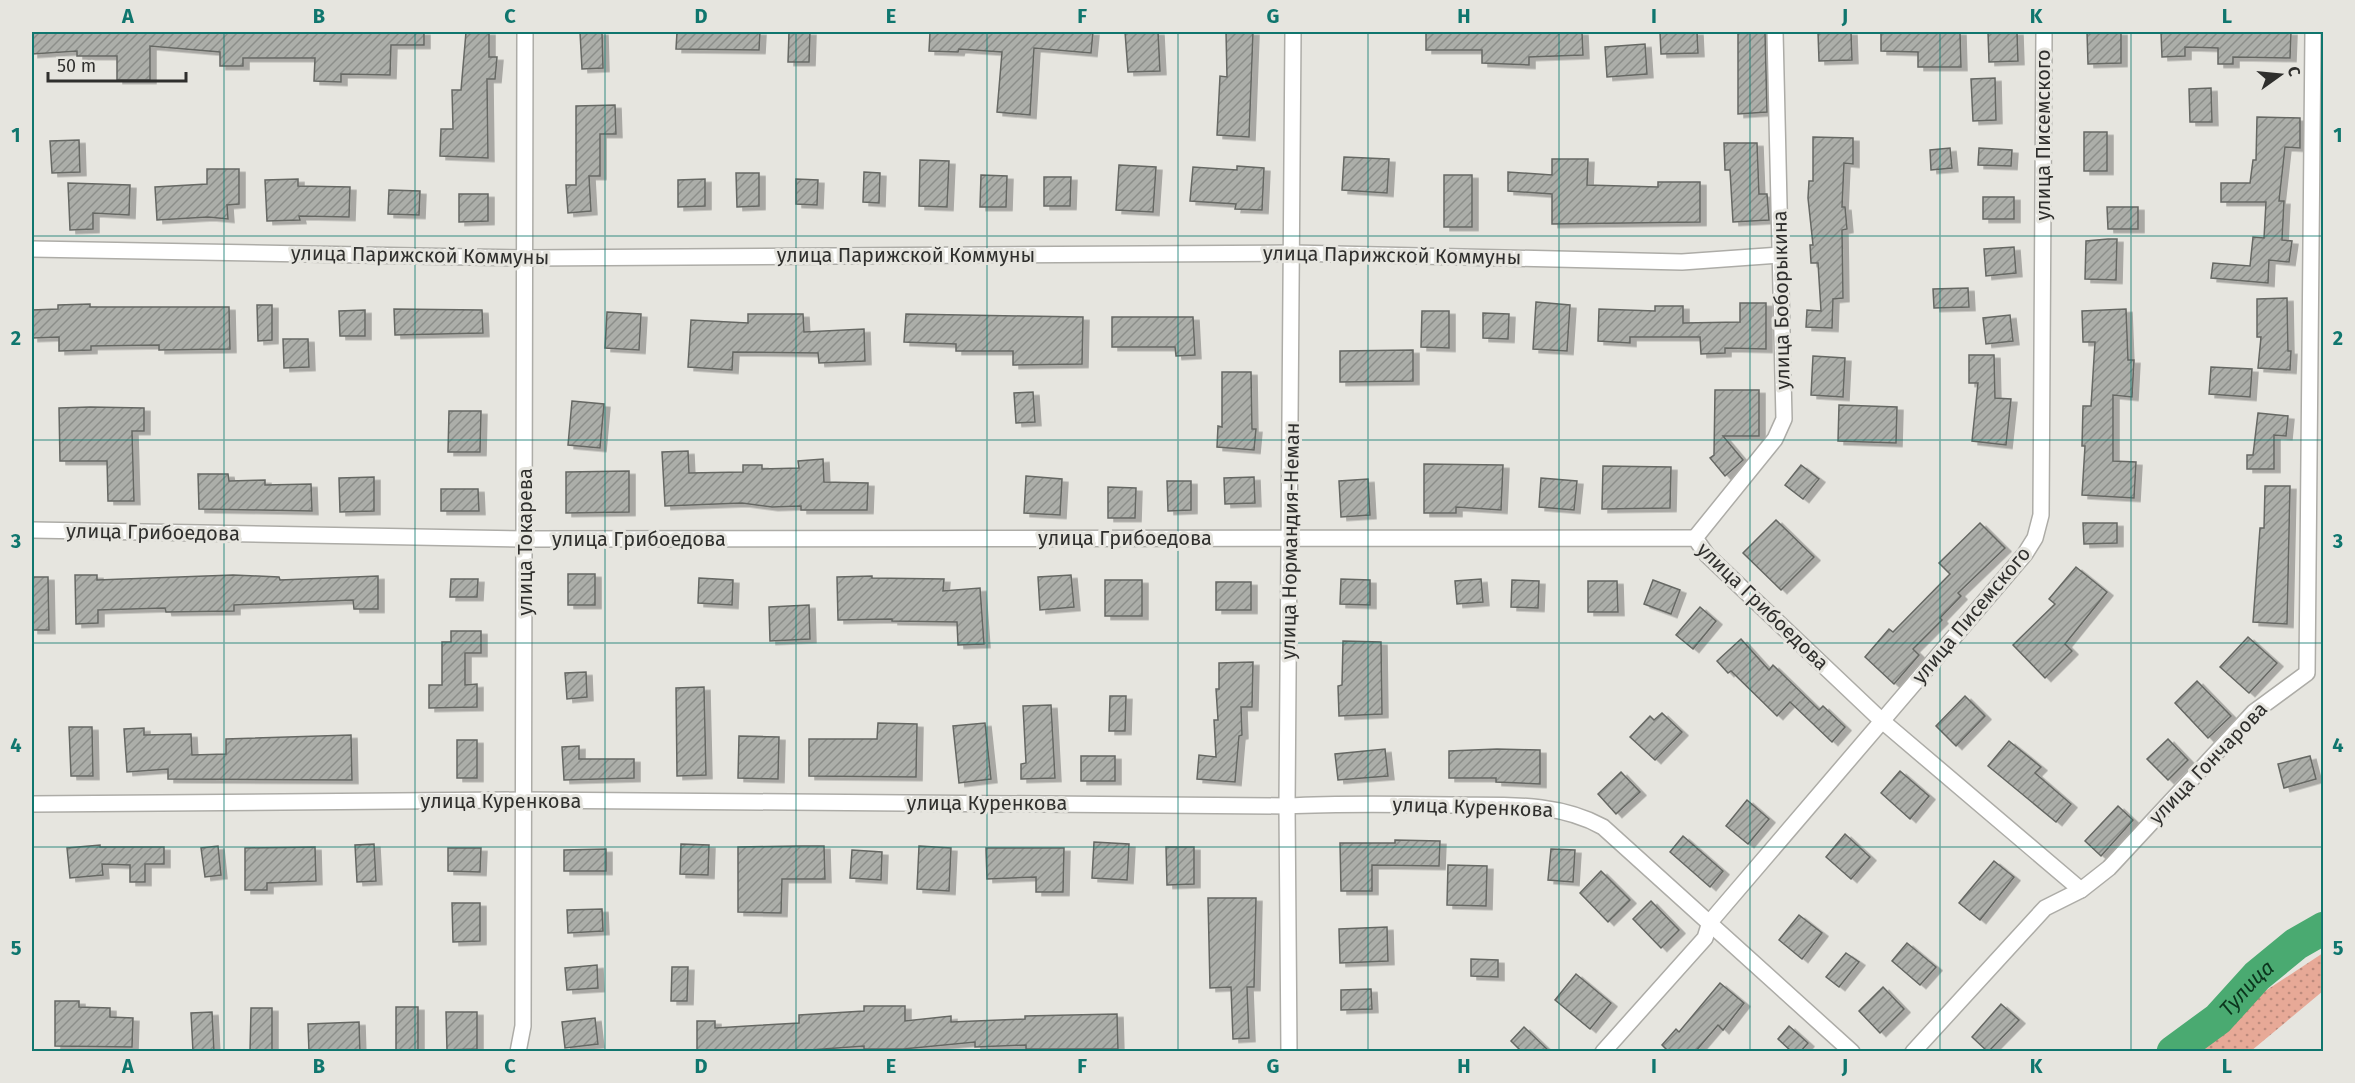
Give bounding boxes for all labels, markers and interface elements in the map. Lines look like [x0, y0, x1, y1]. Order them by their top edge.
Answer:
text: A [121, 4, 135, 28]
text: B [313, 4, 325, 28]
text: C [504, 4, 516, 28]
text: D [694, 4, 708, 28]
text: E [886, 4, 896, 28]
text: F [1077, 4, 1087, 28]
text: G [1267, 4, 1279, 28]
text: H [1457, 4, 1471, 28]
text: I [1651, 4, 1657, 28]
text: J [1841, 4, 1848, 28]
text: K [2030, 4, 2043, 28]
text: L [2222, 4, 2232, 28]
scale bar [48, 45, 186, 83]
north arrow [2250, 45, 2310, 105]
street label: улица Писемского [2031, 49, 2055, 221]
text: 50 m [57, 55, 96, 77]
text: С [2284, 64, 2305, 79]
text: 1 [11, 123, 21, 147]
text: 1 [2333, 123, 2343, 147]
street label: улица Боборыкина [1767, 210, 1795, 390]
street label: улица Парижской Коммуны [291, 241, 549, 269]
street label: улица Парижской Коммуны [1263, 241, 1521, 269]
street label: улица Парижской Коммуны [777, 243, 1035, 267]
text: 2 [11, 326, 21, 350]
text: 2 [2333, 326, 2343, 350]
street label: улица Нормандия-Неман [1276, 422, 1304, 660]
street label: улица Токарева [513, 468, 537, 616]
street label: улица Грибоедова [66, 518, 240, 546]
street label: улица Грибоедова [1038, 526, 1212, 550]
street label: улица Грибоедова [552, 527, 726, 551]
text: 3 [10, 529, 21, 553]
text: 3 [2332, 529, 2343, 553]
street label: улица Грибоедова [1692, 537, 1834, 675]
street label: улица Писемского [1907, 542, 2035, 688]
street label: улица Гончарова [2144, 697, 2272, 829]
text: 4 [10, 733, 22, 757]
text: 4 [2332, 733, 2344, 757]
street label: улица Куренкова [421, 789, 581, 813]
street label: улица Куренкова [907, 791, 1067, 815]
street label: улица Куренкова [1392, 792, 1554, 822]
text: 5 [11, 936, 22, 960]
text: 5 [2333, 936, 2344, 960]
water label: Тулица [2214, 954, 2279, 1022]
text: A [121, 1054, 135, 1078]
text: B [313, 1054, 325, 1078]
text: C [504, 1054, 516, 1078]
text: D [694, 1054, 708, 1078]
text: E [886, 1054, 896, 1078]
text: F [1077, 1054, 1087, 1078]
text: G [1267, 1054, 1279, 1078]
text: H [1457, 1054, 1471, 1078]
text: I [1651, 1054, 1657, 1078]
text: J [1841, 1054, 1848, 1078]
text: K [2030, 1054, 2043, 1078]
text: L [2222, 1054, 2232, 1078]

